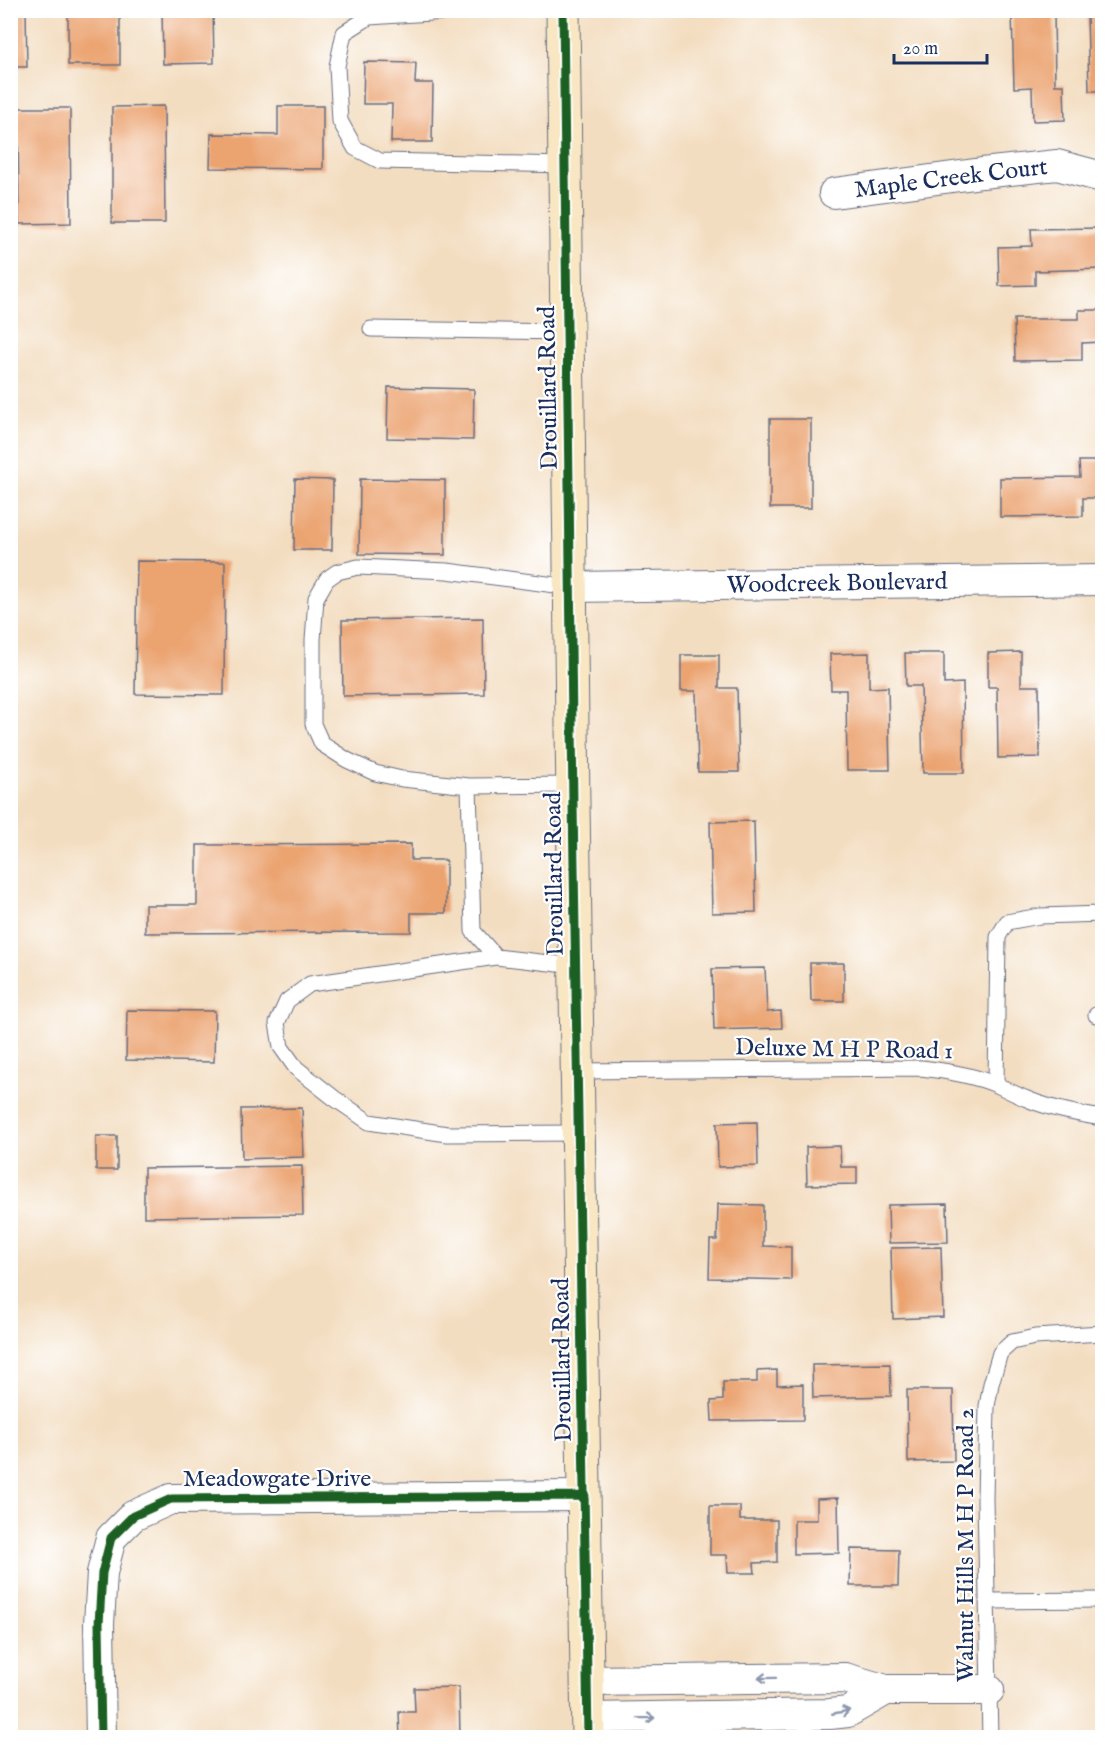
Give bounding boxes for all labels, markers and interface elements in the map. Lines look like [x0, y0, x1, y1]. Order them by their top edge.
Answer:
scale bar [894, 27, 987, 65]
text: 20 m [903, 38, 938, 61]
street label: Maple Creek Court [853, 152, 1049, 206]
street label: Drouillard Road [532, 305, 566, 470]
street label: Woodcreek Boulevard [726, 567, 948, 601]
street label: Drouillard Road [538, 791, 572, 956]
street label: Deluxe M H P Road 1 [735, 1033, 953, 1067]
street label: Drouillard Road [546, 1277, 580, 1442]
street label: Walnut Hills M H P Road 2 [951, 1408, 982, 1682]
street label: Meadowgate Drive [183, 1464, 371, 1495]
one-way arrow [757, 1672, 777, 1684]
one-way arrow [831, 1706, 850, 1717]
one-way arrow [636, 1712, 656, 1724]

